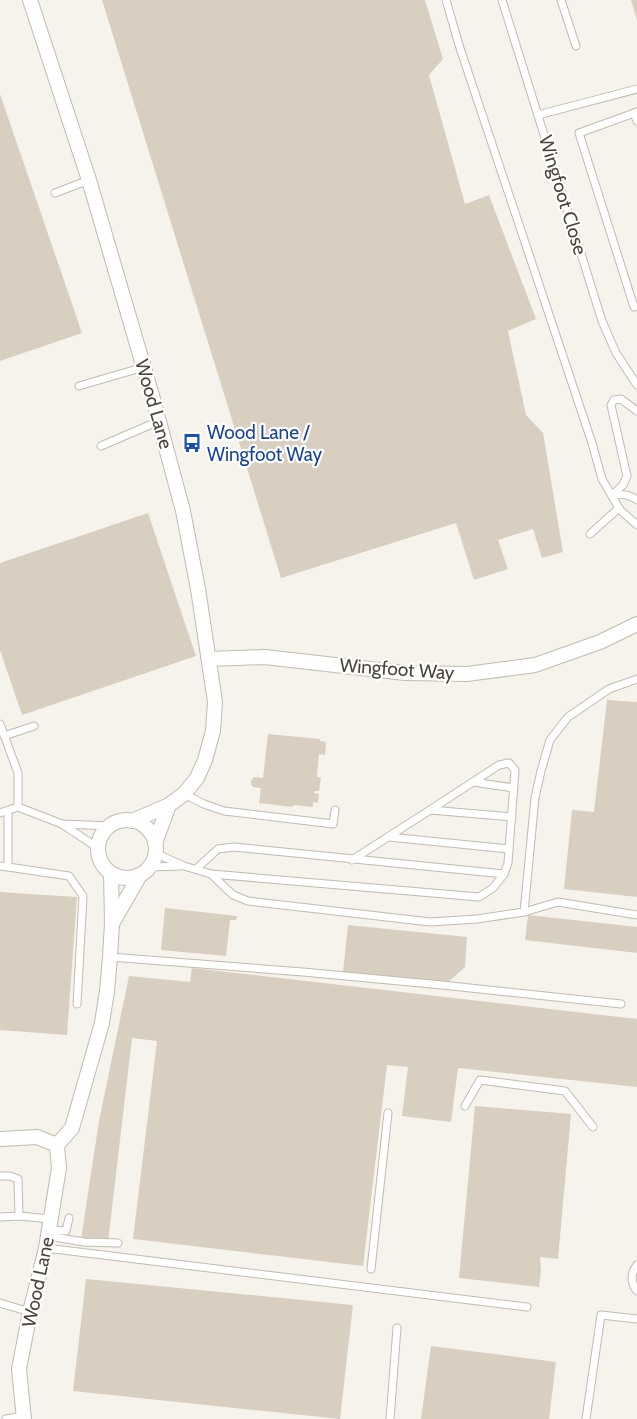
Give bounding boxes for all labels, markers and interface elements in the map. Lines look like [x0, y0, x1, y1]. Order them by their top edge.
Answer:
street label: Wingfoot Close [534, 133, 592, 258]
street label: Wood Lane [130, 357, 178, 452]
place label: Wood Lane / Wingfoot Way [207, 421, 322, 466]
bus stop icon: Wood Lane / Wingfoot Way [181, 432, 203, 454]
street label: Wingfoot Way [339, 654, 456, 685]
street label: Wood Lane [17, 1234, 59, 1329]

